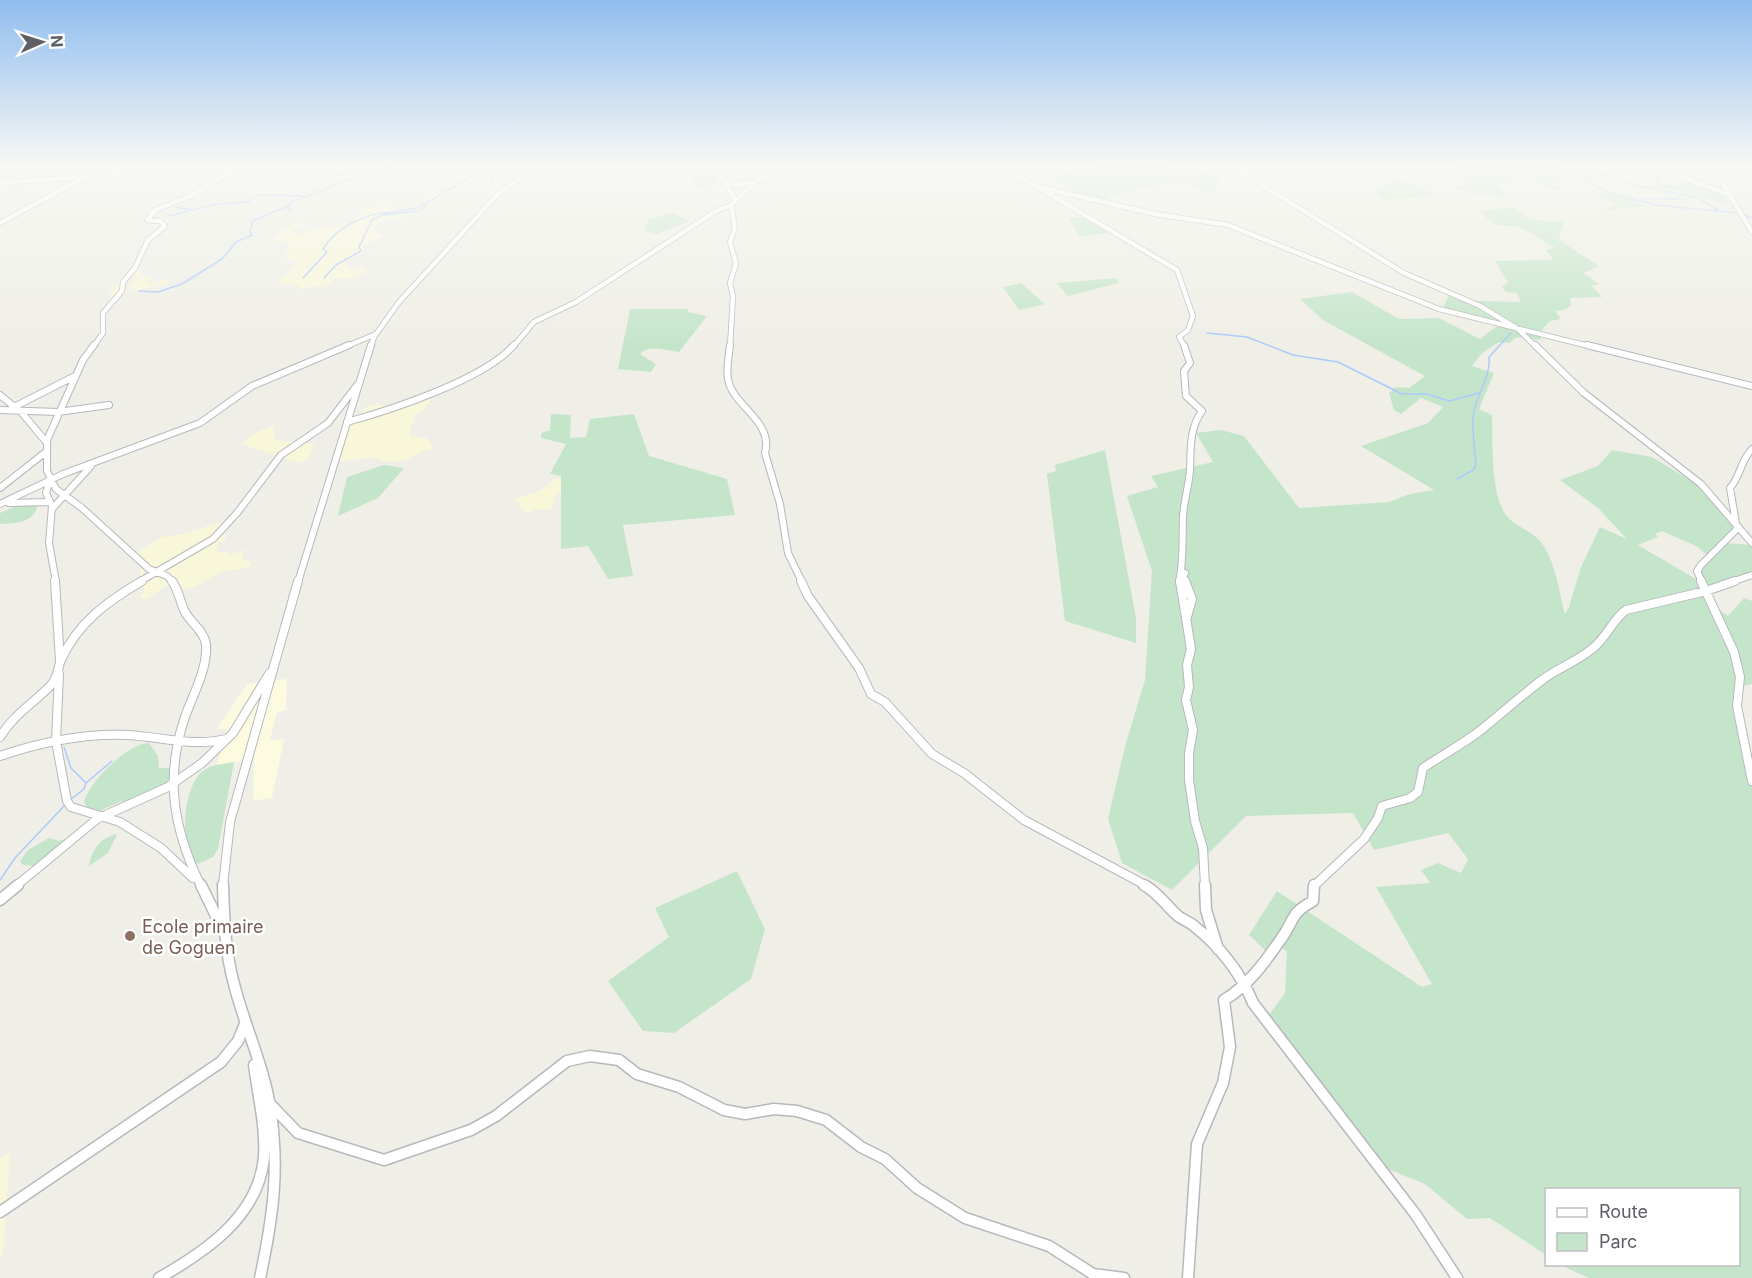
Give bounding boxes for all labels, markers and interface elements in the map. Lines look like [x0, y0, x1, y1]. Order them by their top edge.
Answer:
north arrow [12, 12, 72, 72]
text: N [47, 35, 67, 48]
place label: Ecole primaire de Goguen [142, 916, 263, 958]
marker: Ecole primaire de Goguen [123, 929, 137, 943]
legend [1545, 1188, 1740, 1266]
text: Route [1599, 1201, 1648, 1222]
text: Parc [1599, 1231, 1637, 1252]

